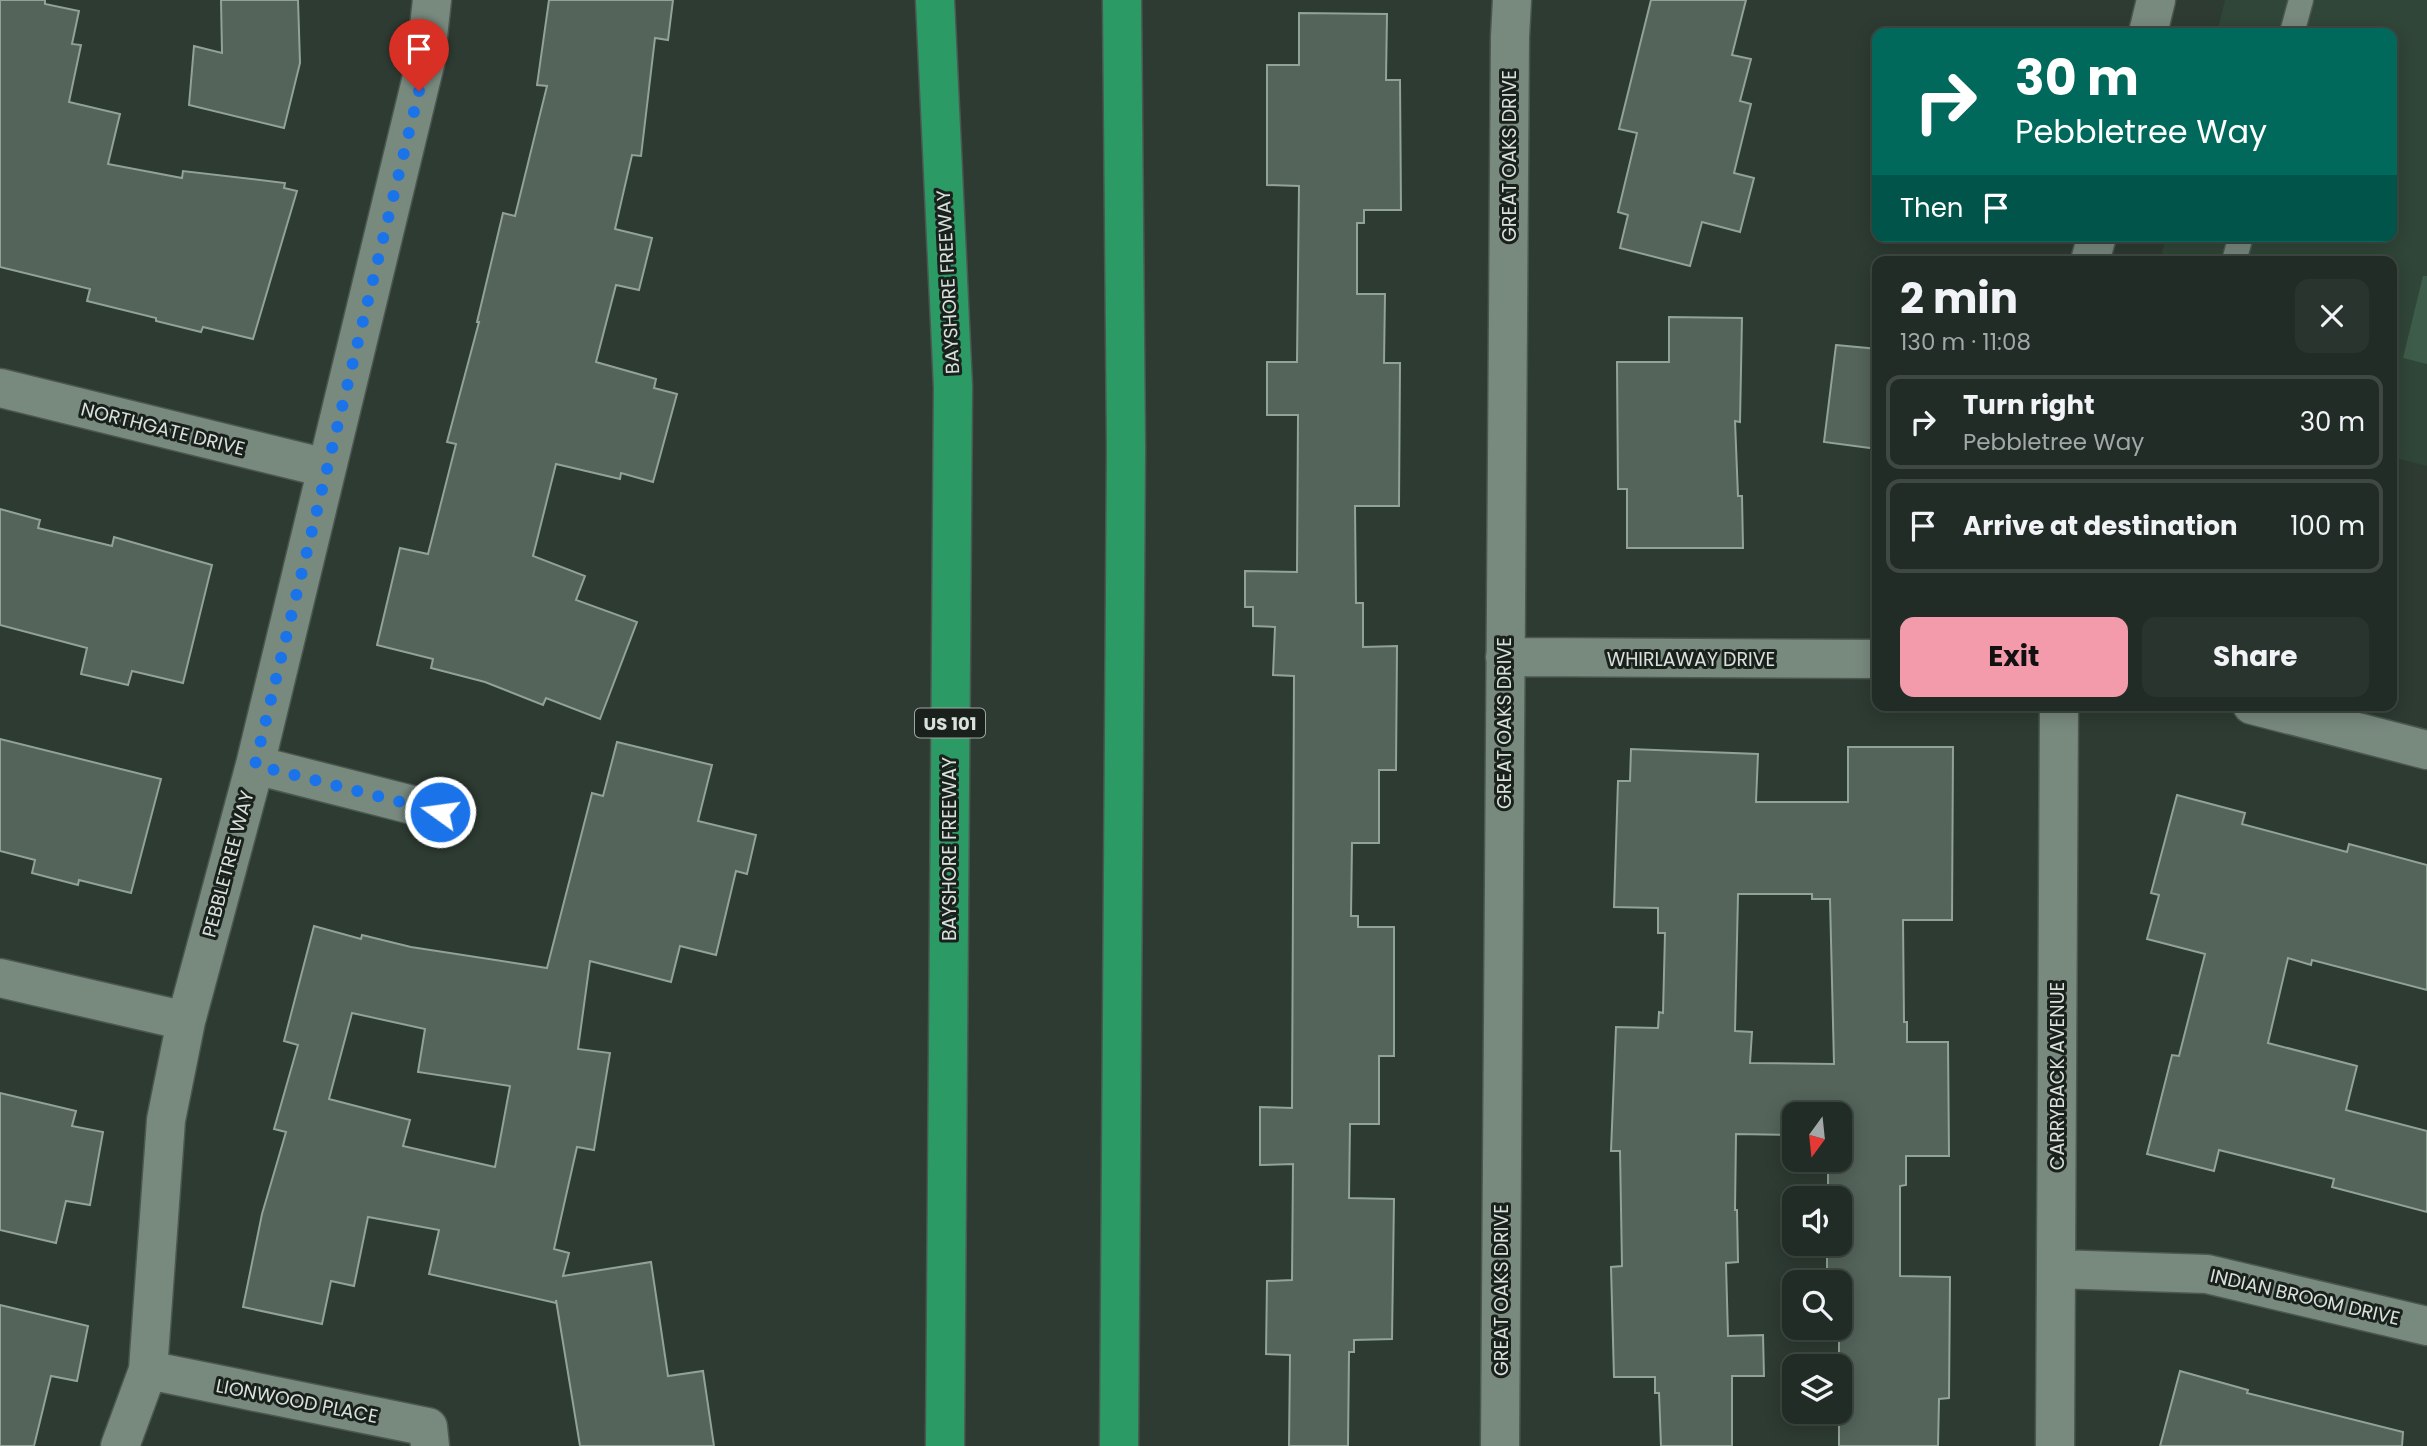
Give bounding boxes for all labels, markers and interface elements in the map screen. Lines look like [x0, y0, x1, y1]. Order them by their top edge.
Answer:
pin [389, 19, 449, 91]
icon: arrive [400, 30, 438, 68]
text: 30 m [2015, 44, 2139, 112]
icon: right [1900, 56, 1991, 147]
street label: GREAT OAKS DRIVE [1496, 70, 1523, 242]
text: Pebbletree Way [2015, 109, 2267, 154]
street label: BAYSHORE FREEWAY [930, 189, 966, 375]
icon: arrive [1977, 189, 2015, 227]
text: Then [1900, 190, 1963, 226]
text: 2 min [1900, 269, 2018, 328]
button: close [2295, 279, 2369, 353]
text: 130 m · 11:08 [1900, 326, 2031, 358]
text: Turn right [1963, 387, 2095, 423]
street label: NORTHGATE DRIVE [78, 396, 248, 462]
icon: right [1904, 403, 1942, 441]
text: 30 m [2300, 404, 2365, 440]
text: Pebbletree Way [1963, 426, 2144, 458]
icon: arrive [1904, 507, 1942, 545]
text: Arrive at destination [1963, 508, 2238, 544]
text: 100 m [2290, 508, 2365, 544]
button: Exit [1900, 617, 2128, 697]
button: Share [2142, 617, 2369, 697]
street label: GREAT OAKS DRIVE [1491, 637, 1518, 809]
street label: WHIRLAWAY DRIVE [1607, 646, 1775, 673]
road number: US 101 [915, 708, 985, 738]
street label: BAYSHORE FREEWAY [936, 757, 963, 941]
position arrow [403, 775, 477, 849]
street label: PEBBLETREE WAY [195, 788, 261, 940]
street label: CARRYBACK AVENUE [2044, 982, 2071, 1170]
north arrow [1782, 1102, 1852, 1172]
map controls [1782, 1102, 1852, 1424]
button: sound [1782, 1186, 1852, 1256]
street label: GREAT OAKS DRIVE [1488, 1204, 1515, 1376]
street label: INDIAN BROOM DRIVE [2207, 1262, 2403, 1332]
button: search [1782, 1270, 1852, 1340]
button: layers [1782, 1354, 1852, 1424]
street label: LIONWOOD PLACE [214, 1372, 380, 1430]

